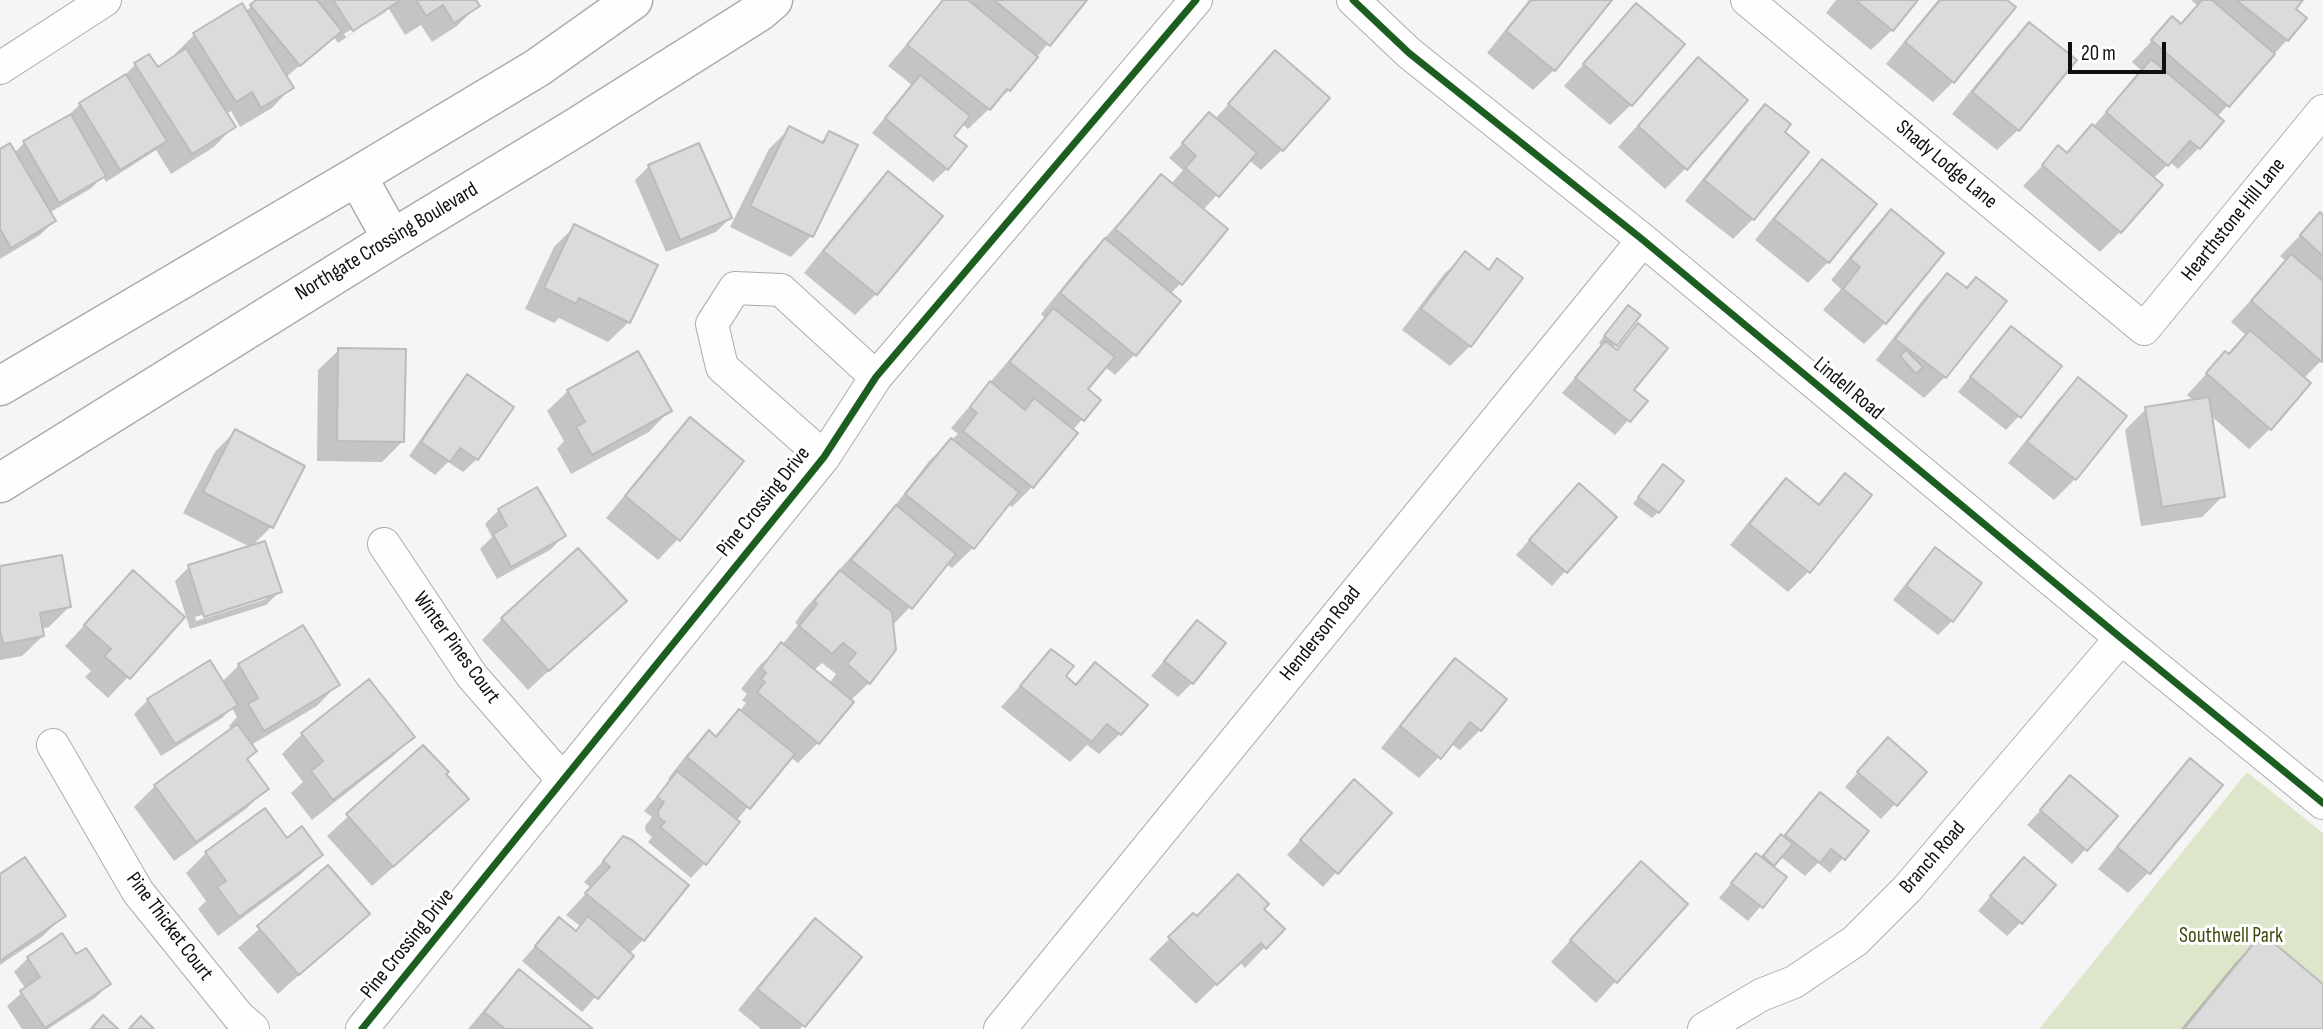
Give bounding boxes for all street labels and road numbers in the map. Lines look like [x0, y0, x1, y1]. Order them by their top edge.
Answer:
street label: Shady Lodge Lane [1890, 115, 2002, 215]
street label: Hearthstone Hill Lane [2177, 153, 2291, 287]
street label: Northgate Crossing Boulevard [291, 177, 483, 307]
street label: Lindell Road [1808, 352, 1888, 426]
street label: Pine Crossing Drive [712, 442, 816, 562]
street label: Henderson Road [1275, 582, 1367, 686]
street label: Winter Pines Court [407, 587, 505, 709]
street label: Branch Road [1895, 817, 1971, 899]
street label: Pine Thicket Court [120, 868, 218, 986]
street label: Pine Crossing Drive [356, 884, 460, 1004]

